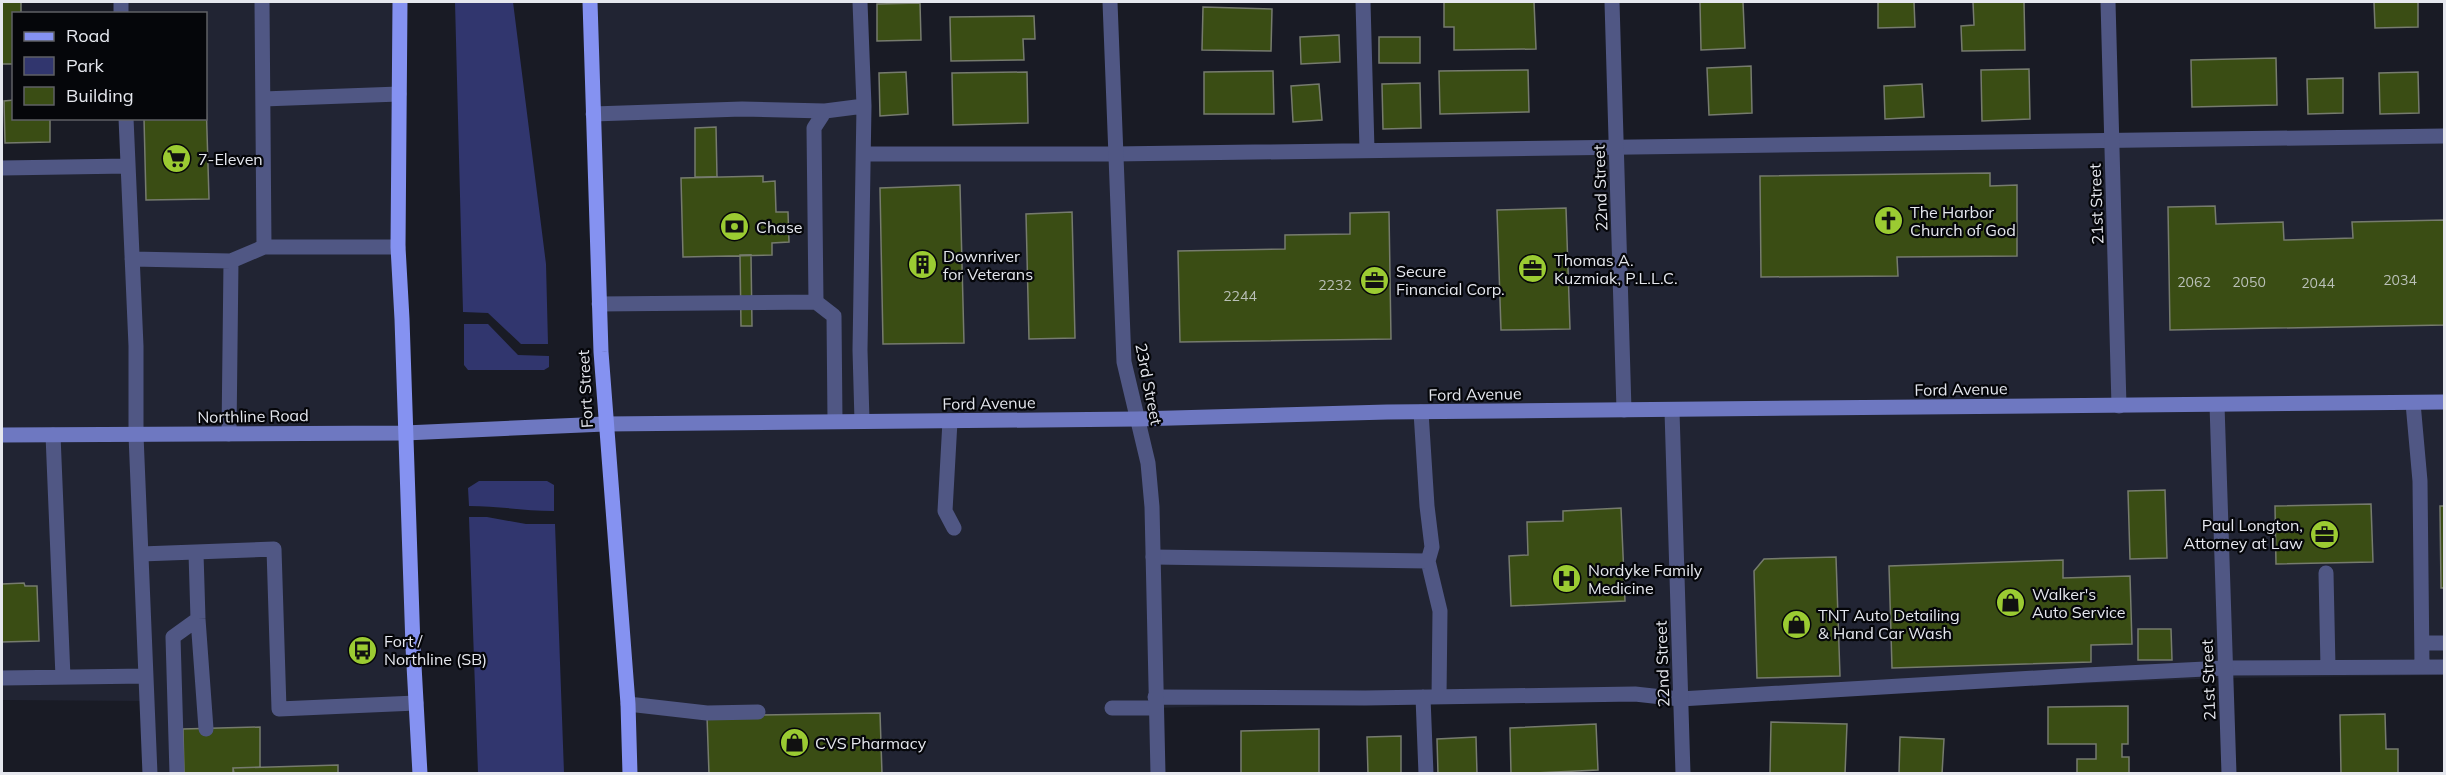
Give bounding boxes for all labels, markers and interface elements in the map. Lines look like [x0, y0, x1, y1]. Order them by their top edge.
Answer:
legend [12, 12, 207, 120]
text: Road [66, 24, 110, 47]
text: Park [66, 54, 105, 77]
text: Building [66, 84, 134, 107]
supermarket icon: 7-Eleven [161, 143, 193, 175]
street label: 22nd Street [1588, 144, 1612, 232]
place label: 7-Eleven [198, 149, 263, 169]
street label: 21st Street [2085, 163, 2107, 245]
place label: The Harbor Church of God [1910, 202, 2016, 240]
church icon: The Harbor Church of God [1873, 205, 1905, 237]
bank icon: Chase [719, 211, 751, 243]
place label: Chase [756, 217, 803, 237]
place label: Downriver for Veterans [943, 246, 1033, 284]
building icon: Downriver for Veterans [906, 249, 938, 281]
place label: Thomas A. Kuzmiak, P.L.L.C. [1554, 250, 1678, 288]
office icon: Thomas A. Kuzmiak, P.L.L.C. [1517, 253, 1549, 285]
place label: Secure Financial Corp. [1396, 261, 1505, 299]
office icon: Secure Financial Corp. [1359, 264, 1391, 296]
house number: 2034 [2383, 271, 2417, 289]
house number: 2062 [2177, 273, 2211, 291]
house number: 2050 [2232, 273, 2266, 291]
house number: 2044 [2301, 274, 2335, 292]
house number: 2232 [1318, 276, 1352, 294]
house number: 2244 [1223, 287, 1257, 305]
street label: 23rd Street [1131, 341, 1167, 427]
street label: Fort Street [573, 349, 597, 429]
street label: Ford Avenue [1914, 378, 2008, 400]
street label: Ford Avenue [1428, 383, 1522, 405]
street label: Ford Avenue [942, 392, 1036, 414]
street label: Northline Road [197, 405, 309, 427]
place label: Paul Longton, Attorney at Law [2183, 515, 2303, 553]
office icon: Paul Longton, Attorney at Law [2308, 518, 2340, 550]
place label: Nordyke Family Medicine [1588, 560, 1703, 598]
hospital icon: Nordyke Family Medicine [1551, 563, 1583, 595]
place label: Walker's Auto Service [2032, 584, 2126, 622]
shop icon: Walker's Auto Service [1995, 587, 2027, 619]
place label: TNT Auto Detailing & Hand Car Wash [1818, 605, 1960, 643]
shop icon: TNT Auto Detailing & Hand Car Wash [1781, 608, 1813, 640]
street label: 22nd Street [1650, 620, 1674, 708]
place label: Fort / Northline (SB) [384, 631, 487, 669]
bus stop icon: Fort / Northline (SB) [347, 634, 379, 666]
street label: 21st Street [2197, 639, 2219, 721]
shop icon: CVS Pharmacy [778, 727, 810, 759]
place label: CVS Pharmacy [815, 733, 927, 753]

